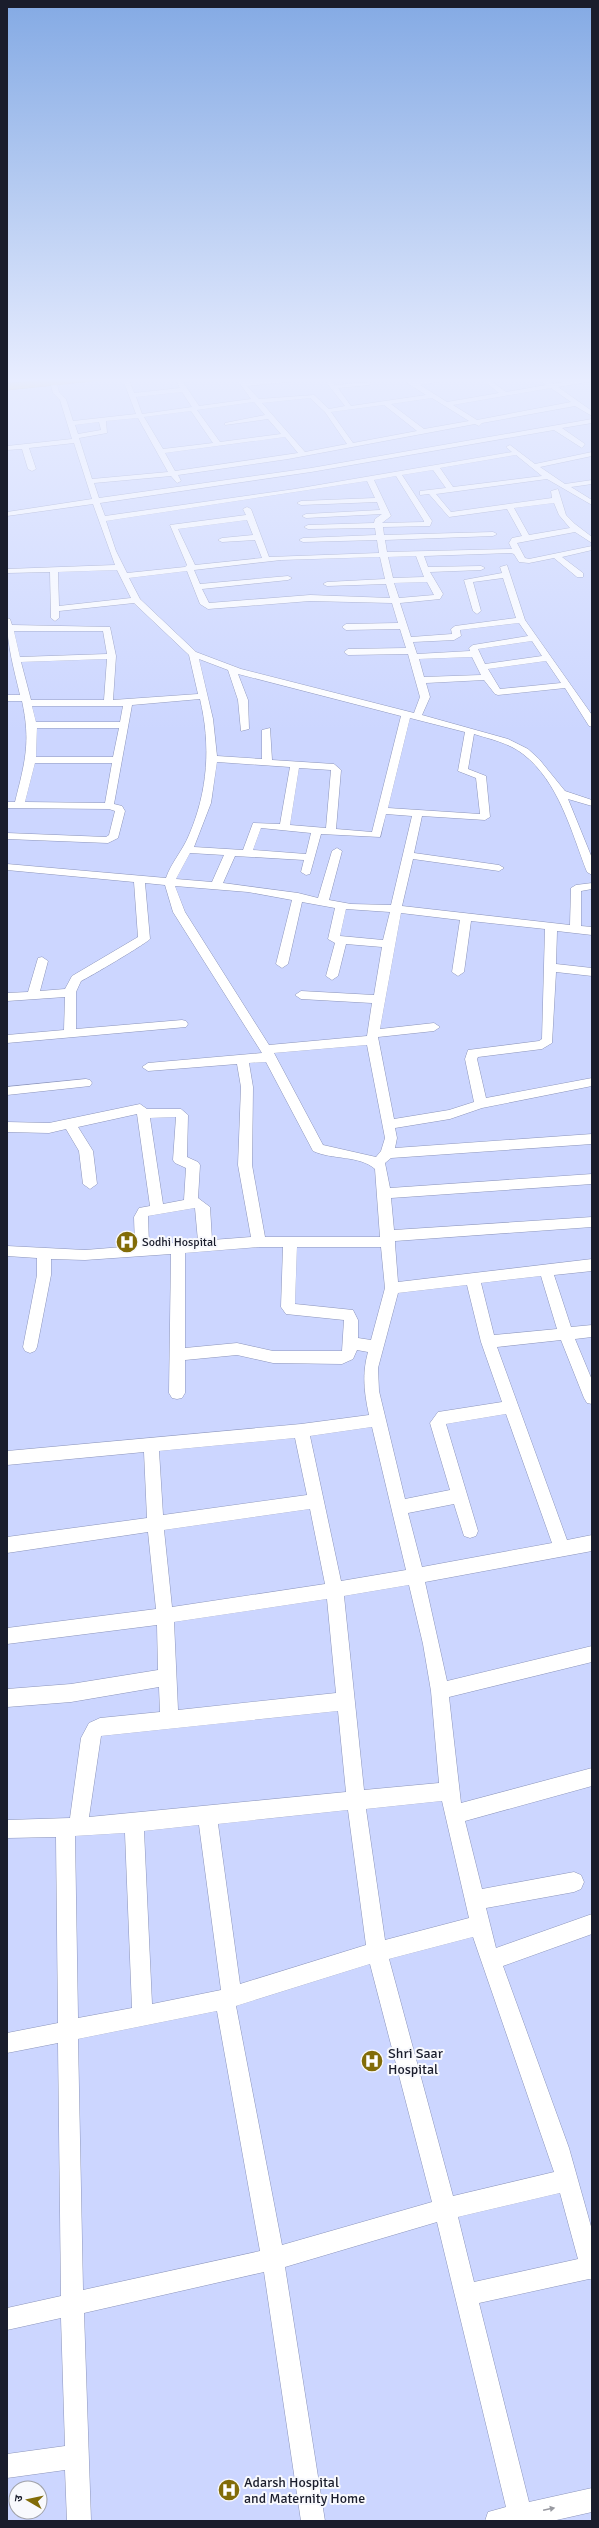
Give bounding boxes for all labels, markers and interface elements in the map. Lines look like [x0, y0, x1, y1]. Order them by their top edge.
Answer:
hospital icon: Sodhi Hospital [114, 1229, 140, 1255]
place label: Sodhi Hospital [142, 1235, 217, 1250]
place label: Shri Saar Hospital [388, 2045, 444, 2078]
hospital icon: Shri Saar Hospital [359, 2048, 385, 2074]
place label: Adarsh Hospital and Maternity Home [244, 2474, 365, 2507]
hospital icon: Adarsh Hospital and Maternity Home [216, 2477, 242, 2503]
north arrow [8, 2480, 48, 2520]
text: उ [12, 2494, 26, 2503]
one-way arrow [543, 2506, 555, 2512]

